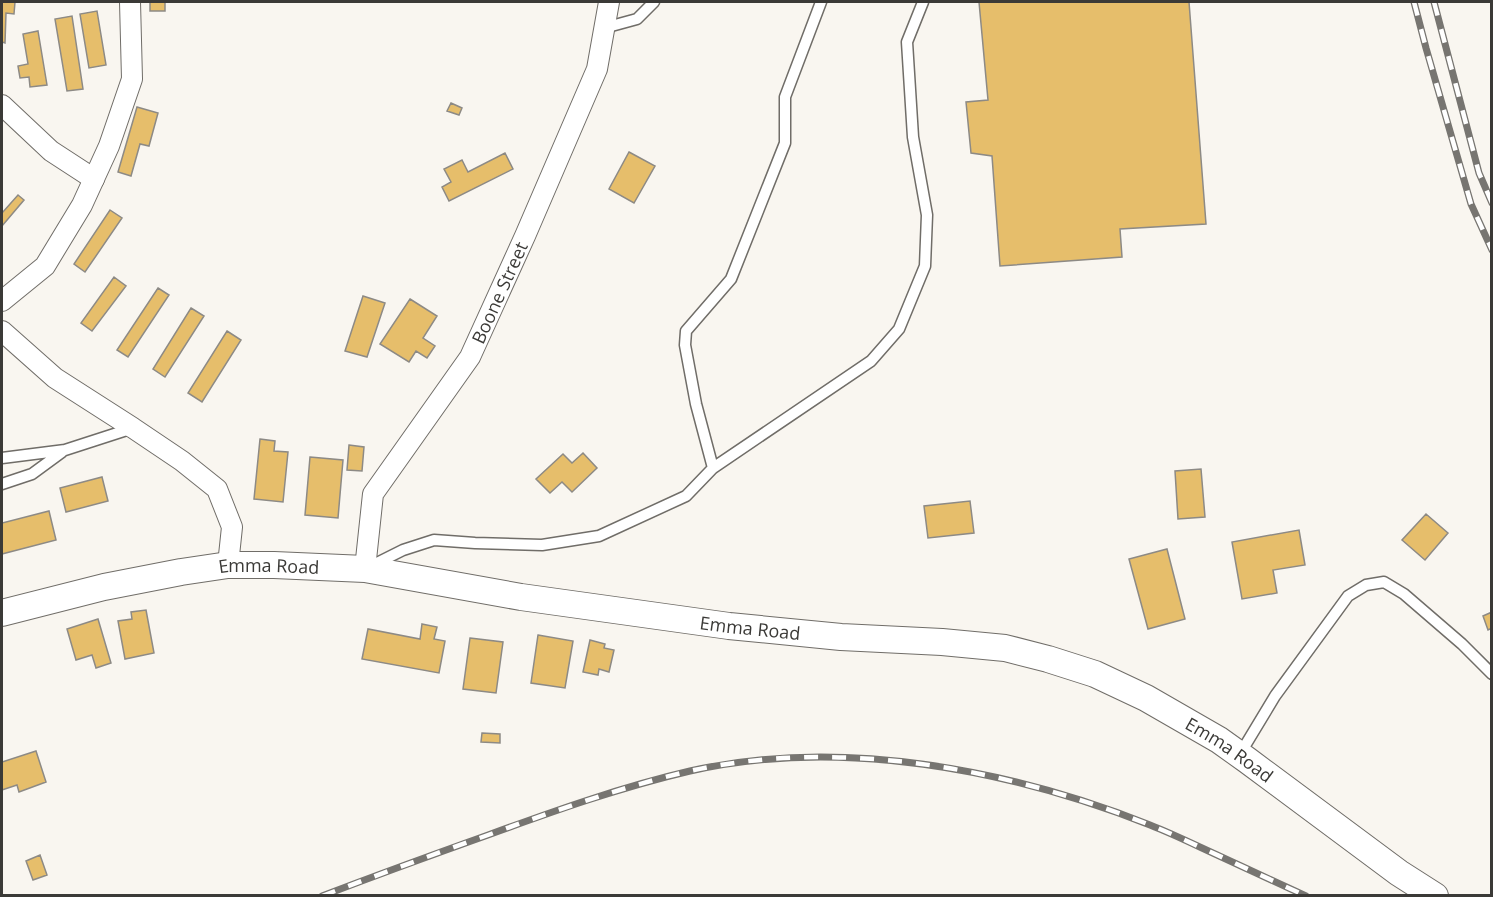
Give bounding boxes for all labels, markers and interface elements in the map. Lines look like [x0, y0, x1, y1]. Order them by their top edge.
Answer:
street label: Boone Street [466, 238, 533, 347]
street label: Emma Road [217, 553, 320, 579]
street label: Emma Road [698, 610, 802, 645]
street label: Emma Road [1181, 711, 1278, 788]

